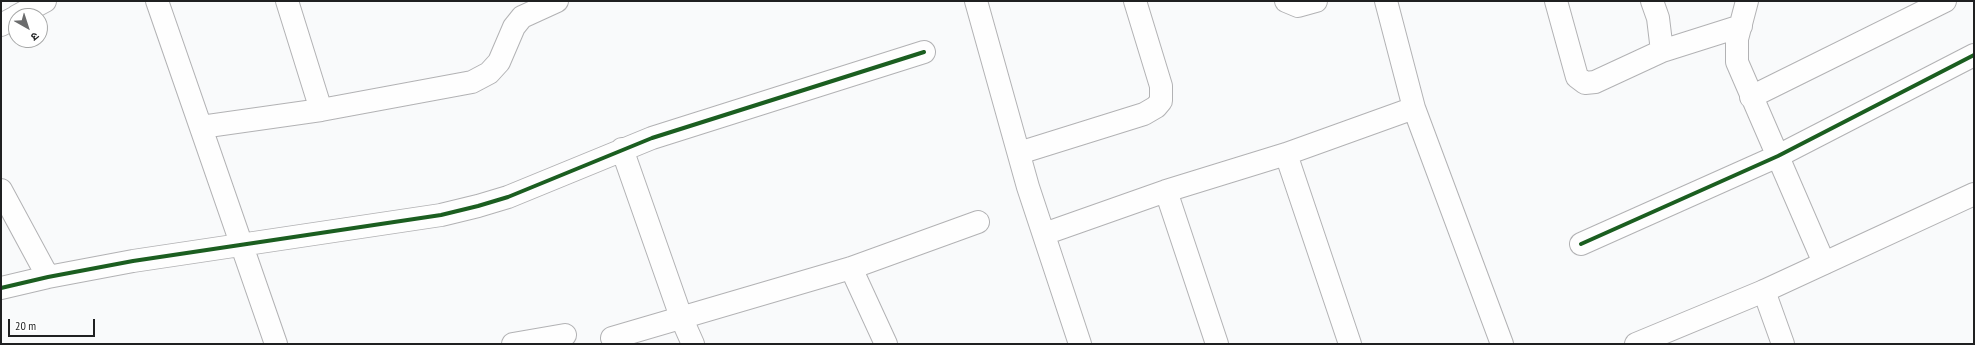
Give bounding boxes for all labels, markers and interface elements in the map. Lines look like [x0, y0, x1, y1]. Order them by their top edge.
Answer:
north arrow [8, 8, 48, 48]
text: उ [28, 29, 42, 44]
scale bar [10, 311, 97, 337]
text: 20 m [15, 318, 36, 333]

